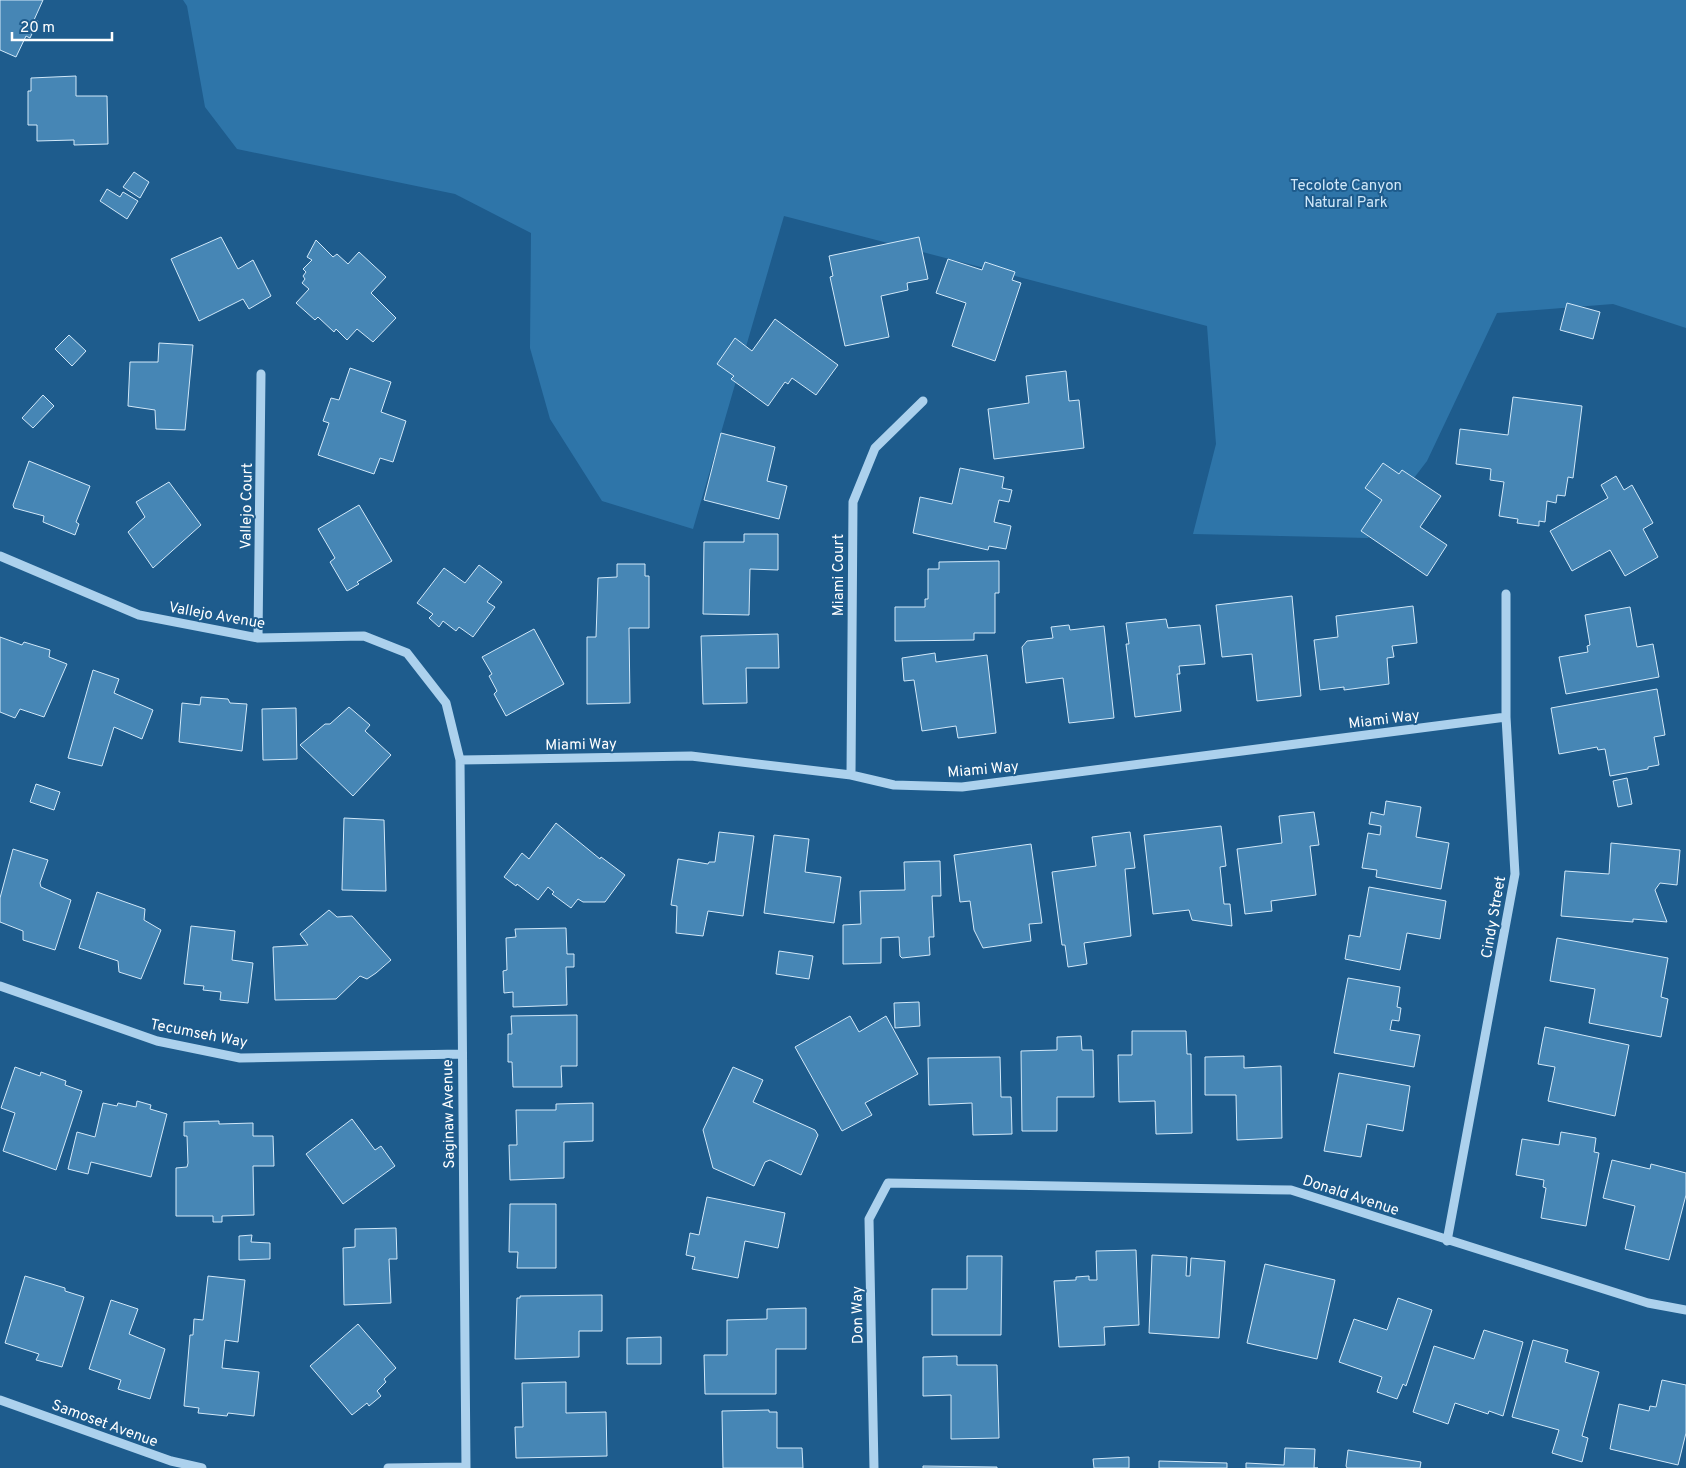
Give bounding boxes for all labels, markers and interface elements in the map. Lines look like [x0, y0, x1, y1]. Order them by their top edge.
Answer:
scale bar [12, 10, 112, 42]
text: 20 m [20, 19, 55, 38]
park label: Tecolote Canyon Natural Park [1290, 177, 1402, 213]
street label: Vallejo Court [237, 463, 258, 550]
street label: Miami Court [830, 534, 849, 616]
street label: Vallejo Avenue [167, 599, 267, 634]
street label: Miami Way [1347, 707, 1421, 734]
street label: Miami Way [545, 735, 617, 756]
street label: Miami Way [947, 758, 1020, 783]
street label: Cindy Street [1478, 875, 1511, 960]
street label: Tecumseh Way [148, 1016, 249, 1053]
street label: Saginaw Avenue [439, 1059, 460, 1169]
street label: Donald Avenue [1300, 1172, 1401, 1221]
street label: Don Way [848, 1286, 869, 1344]
street label: Samoset Avenue [49, 1396, 160, 1452]

